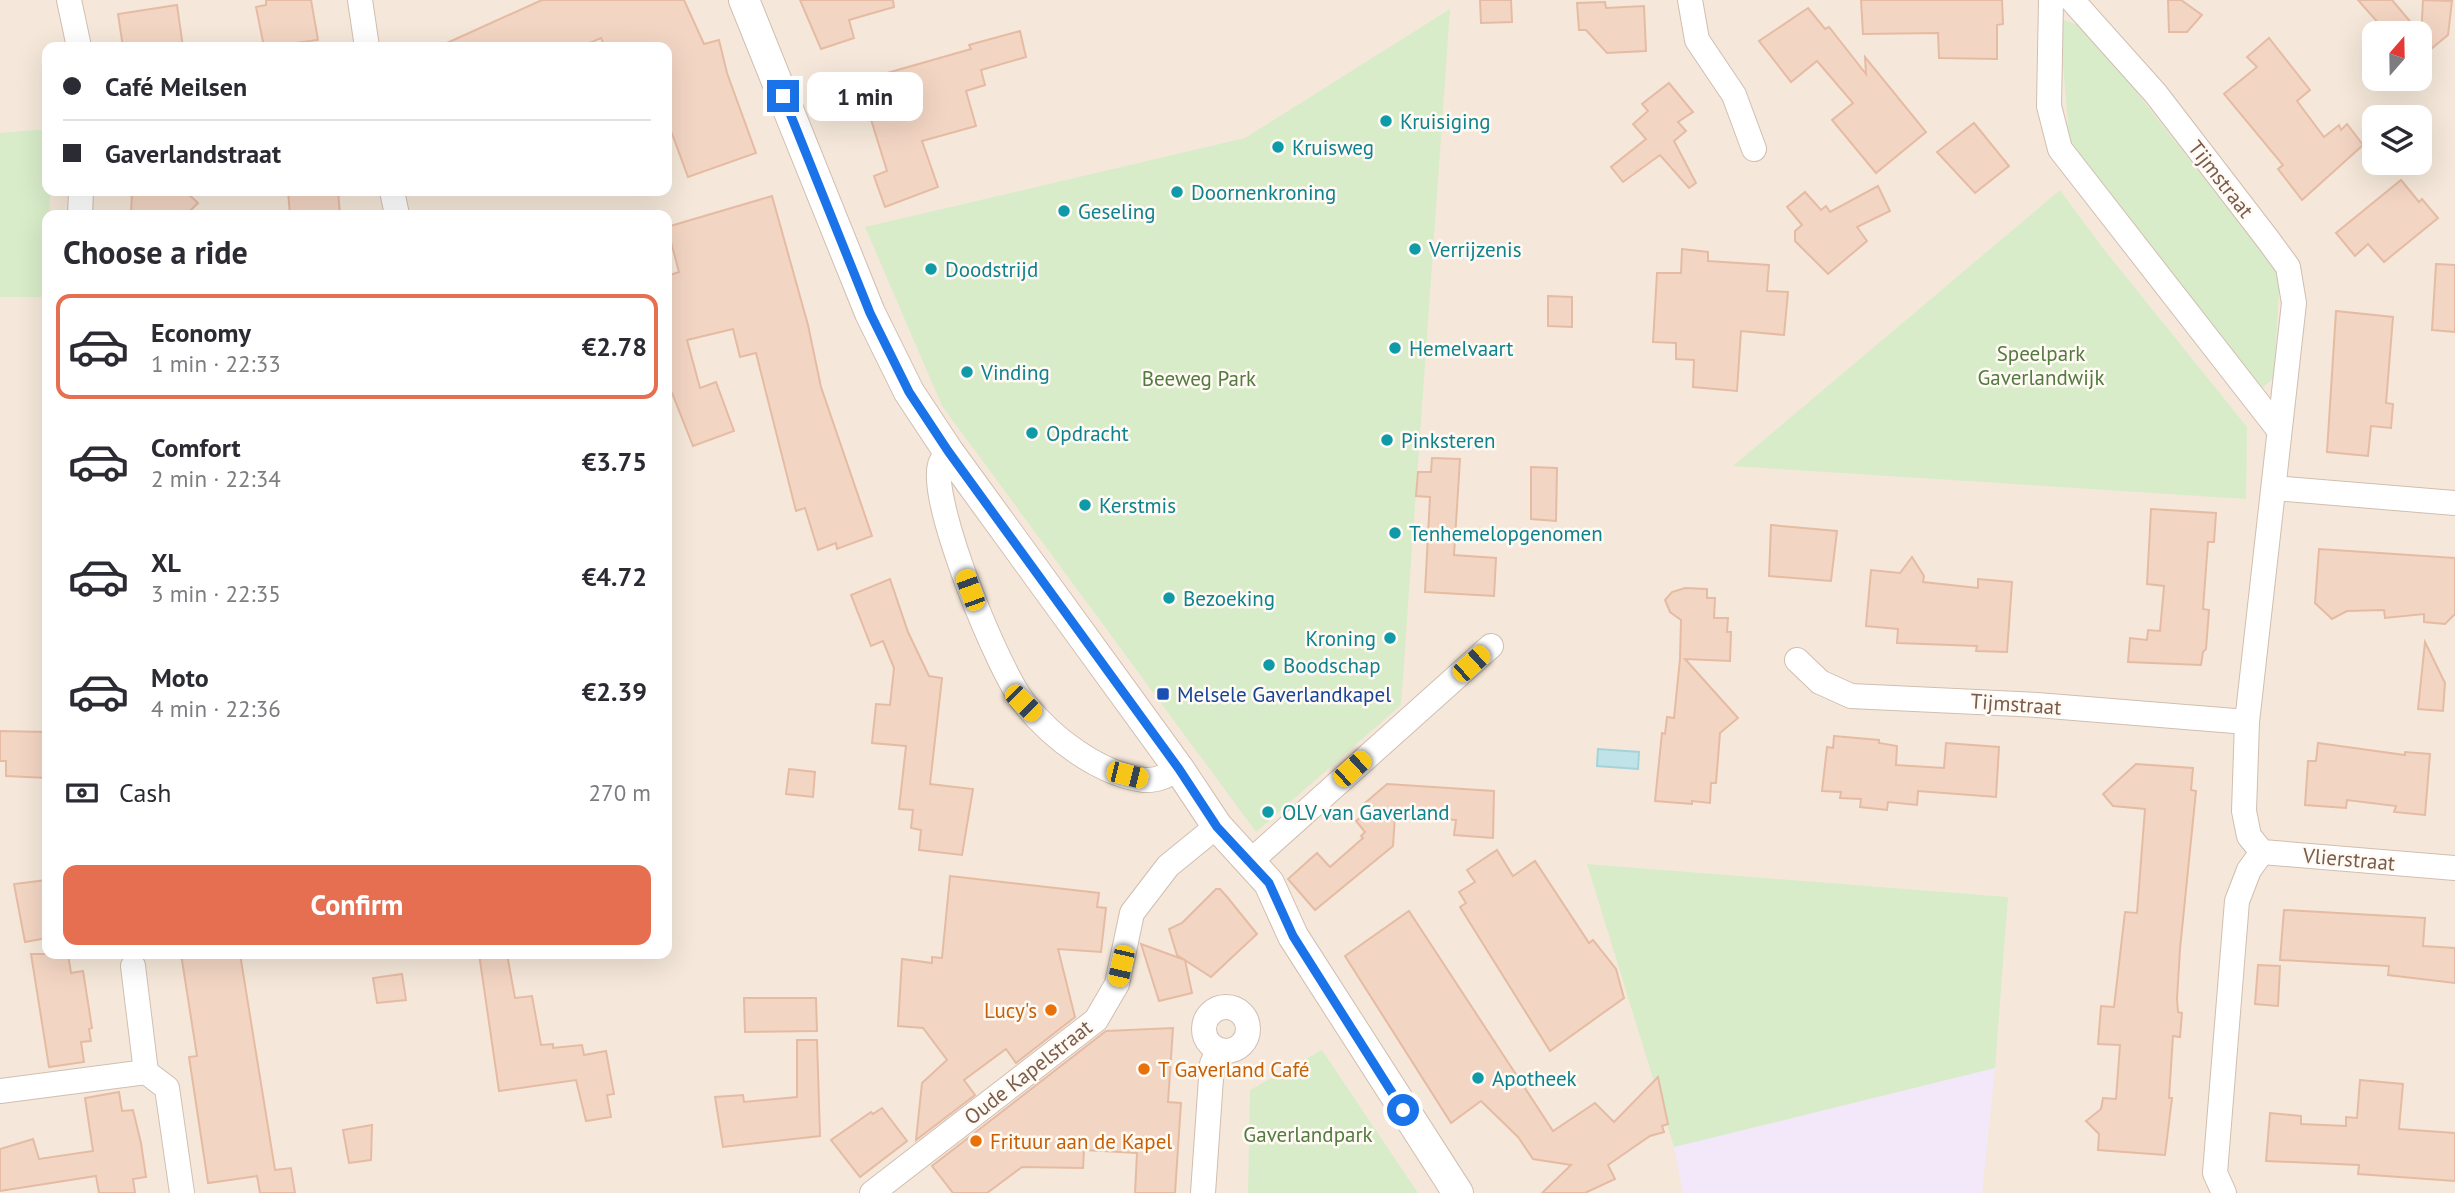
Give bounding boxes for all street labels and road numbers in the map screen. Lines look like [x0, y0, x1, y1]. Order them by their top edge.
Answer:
street label: Tijmstraat [2182, 135, 2260, 223]
street label: Tijmstraat [1970, 687, 2062, 721]
street label: Vlierstraat [2301, 841, 2396, 876]
street label: Oude Kapelstraat [959, 1014, 1097, 1130]

